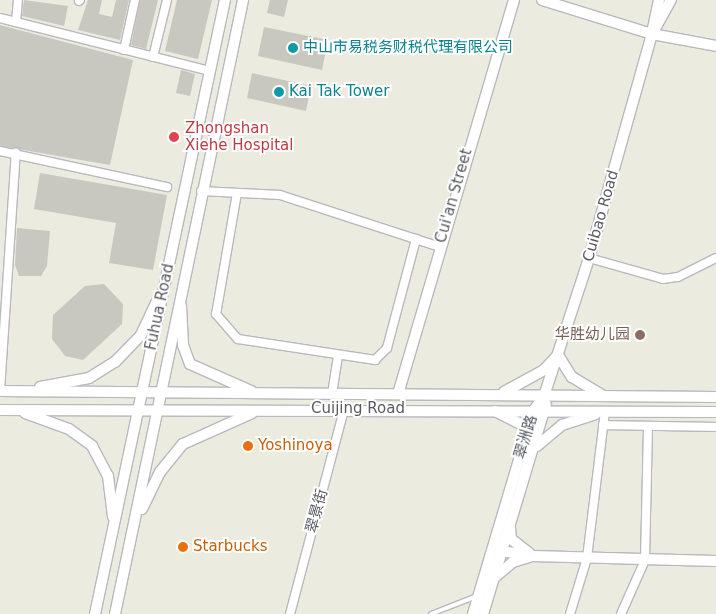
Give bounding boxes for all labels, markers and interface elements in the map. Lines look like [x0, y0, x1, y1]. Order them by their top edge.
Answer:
place label: 中山市易税务财税代理有限公司 [303, 39, 513, 57]
marker: 中山市易税务财税代理有限公司 [287, 42, 299, 54]
place label: Kai Tak Tower [289, 83, 389, 101]
marker: Kai Tak Tower [273, 86, 285, 98]
place label: Zhongshan Xiehe Hospital [185, 119, 293, 154]
marker: Zhongshan Xiehe Hospital [167, 130, 181, 144]
street label: Cui'an Street [432, 147, 476, 245]
street label: Cuibao Road [579, 168, 623, 264]
street label: Fuhua Road [142, 262, 178, 352]
place label: 华胜幼儿园 [555, 326, 630, 344]
marker: 华胜幼儿园 [634, 329, 646, 341]
street label: Cuijing Road [311, 400, 405, 418]
street label: 翠洲路 [511, 413, 541, 461]
place label: Yoshinoya [258, 437, 333, 455]
marker: Yoshinoya [242, 440, 254, 452]
street label: 翠景街 [302, 487, 332, 535]
place label: Starbucks [193, 538, 268, 556]
marker: Starbucks [177, 541, 189, 553]

